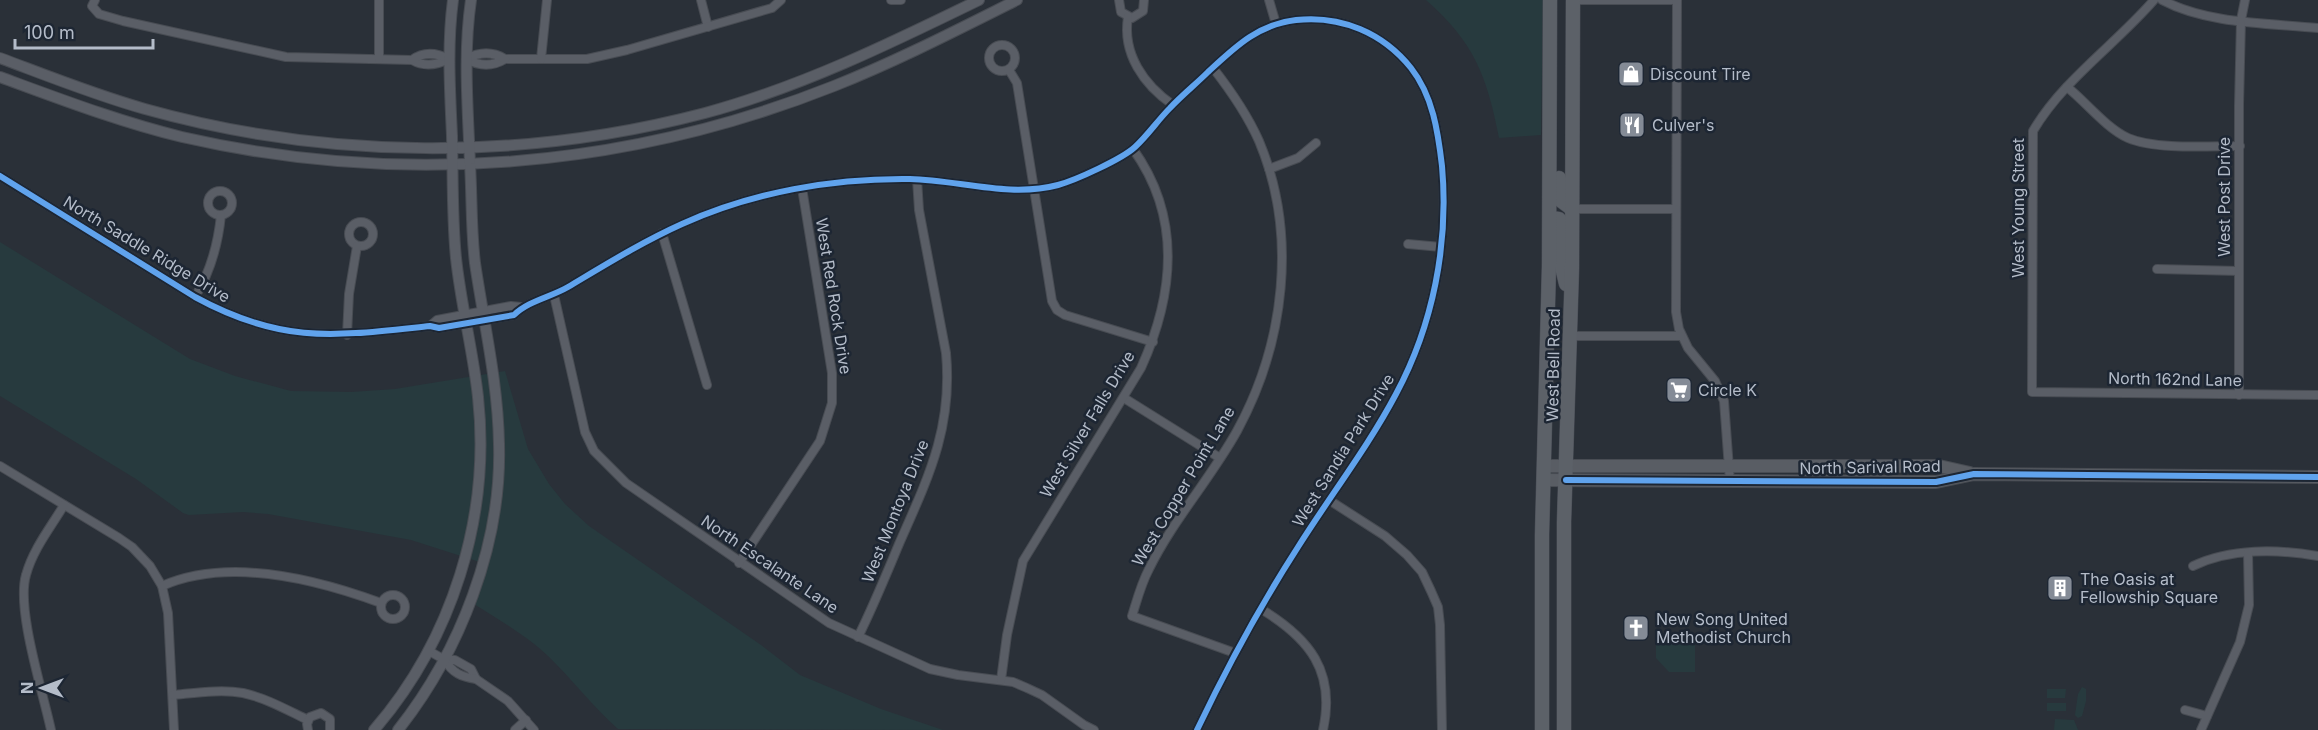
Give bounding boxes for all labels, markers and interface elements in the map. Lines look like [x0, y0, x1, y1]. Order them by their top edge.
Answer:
scale bar [15, 12, 153, 50]
text: 100 m [24, 22, 75, 43]
shop icon: Discount Tire [1616, 59, 1646, 89]
place label: Discount Tire [1650, 64, 1751, 84]
restaurant icon: Culver's [1617, 110, 1647, 140]
place label: Culver's [1652, 115, 1714, 135]
street label: West Post Drive [2214, 137, 2234, 257]
street label: West Young Street [2008, 138, 2028, 278]
street label: North Saddle Ridge Drive [60, 191, 234, 307]
street label: West Red Rock Drive [812, 216, 856, 376]
street label: West Bell Road [1542, 308, 1564, 422]
street label: West Silver Falls Drive [1035, 347, 1139, 501]
street label: North 162nd Lane [2108, 368, 2242, 390]
street label: West Sandia Park Drive [1288, 370, 1398, 530]
supermarket icon: Circle K [1664, 375, 1694, 405]
place label: Circle K [1698, 380, 1757, 400]
street label: West Copper Point Lane [1127, 403, 1239, 569]
street label: West Montoya Drive [857, 437, 933, 585]
street label: North Sarival Road [1799, 456, 1941, 478]
street label: North Escalante Lane [697, 511, 843, 617]
place label: The Oasis at Fellowship Square [2080, 569, 2218, 607]
building icon: The Oasis at Fellowship Square [2045, 573, 2075, 603]
place label: New Song United Methodist Church [1656, 609, 1791, 647]
church icon: New Song United Methodist Church [1621, 613, 1651, 643]
north arrow [12, 658, 72, 718]
text: N [17, 682, 37, 694]

